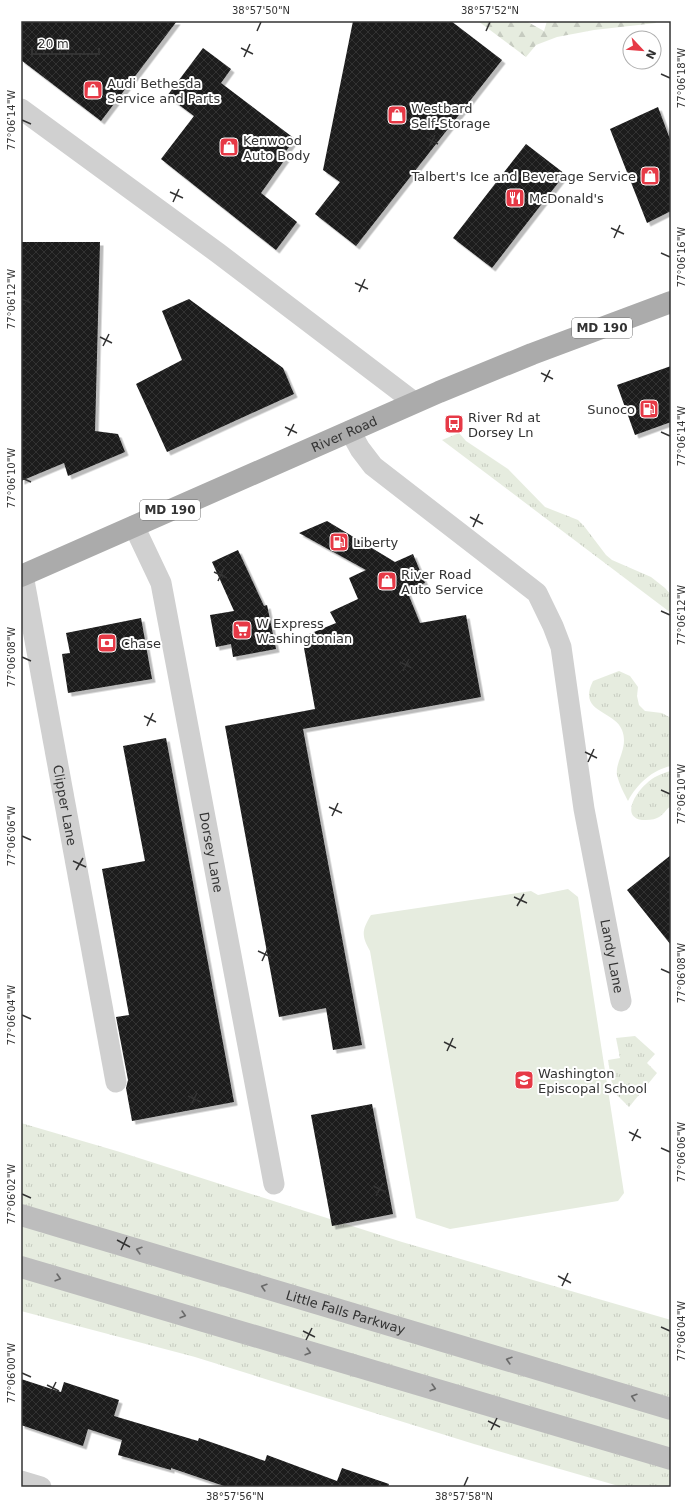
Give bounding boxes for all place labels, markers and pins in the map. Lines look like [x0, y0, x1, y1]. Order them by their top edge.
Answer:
place label: Audi Bethesda Service and Parts [107, 76, 220, 106]
shop icon: Audi Bethesda Service and Parts [82, 79, 104, 101]
place label: Westbard Self-Storage [411, 101, 490, 131]
shop icon: Westbard Self-Storage [386, 104, 408, 126]
place label: Kenwood Auto Body [243, 133, 310, 163]
shop icon: Kenwood Auto Body [218, 136, 240, 158]
shop icon: Talbert's Ice and Beverage Service [639, 165, 661, 187]
place label: Talbert's Ice and Beverage Service [410, 169, 636, 184]
restaurant icon: McDonald's [504, 187, 526, 209]
place label: McDonald's [529, 191, 604, 206]
fuel station icon: Sunoco [638, 398, 660, 420]
place label: Sunoco [587, 402, 635, 417]
place label: River Rd at Dorsey Ln [468, 410, 540, 440]
bus stop icon: River Rd at Dorsey Ln [443, 413, 465, 435]
fuel station icon: Liberty [328, 531, 350, 553]
place label: Liberty [353, 535, 399, 550]
place label: River Road Auto Service [401, 567, 483, 597]
shop icon: River Road Auto Service [376, 570, 398, 592]
place label: W Express Washingtonian [256, 616, 352, 646]
supermarket icon: W Express Washingtonian [231, 619, 253, 641]
bank icon: Chase [96, 632, 118, 654]
place label: Chase [121, 636, 161, 651]
place label: Washington Episcopal School [538, 1066, 647, 1096]
school or university icon: Washington Episcopal School [513, 1069, 535, 1091]

